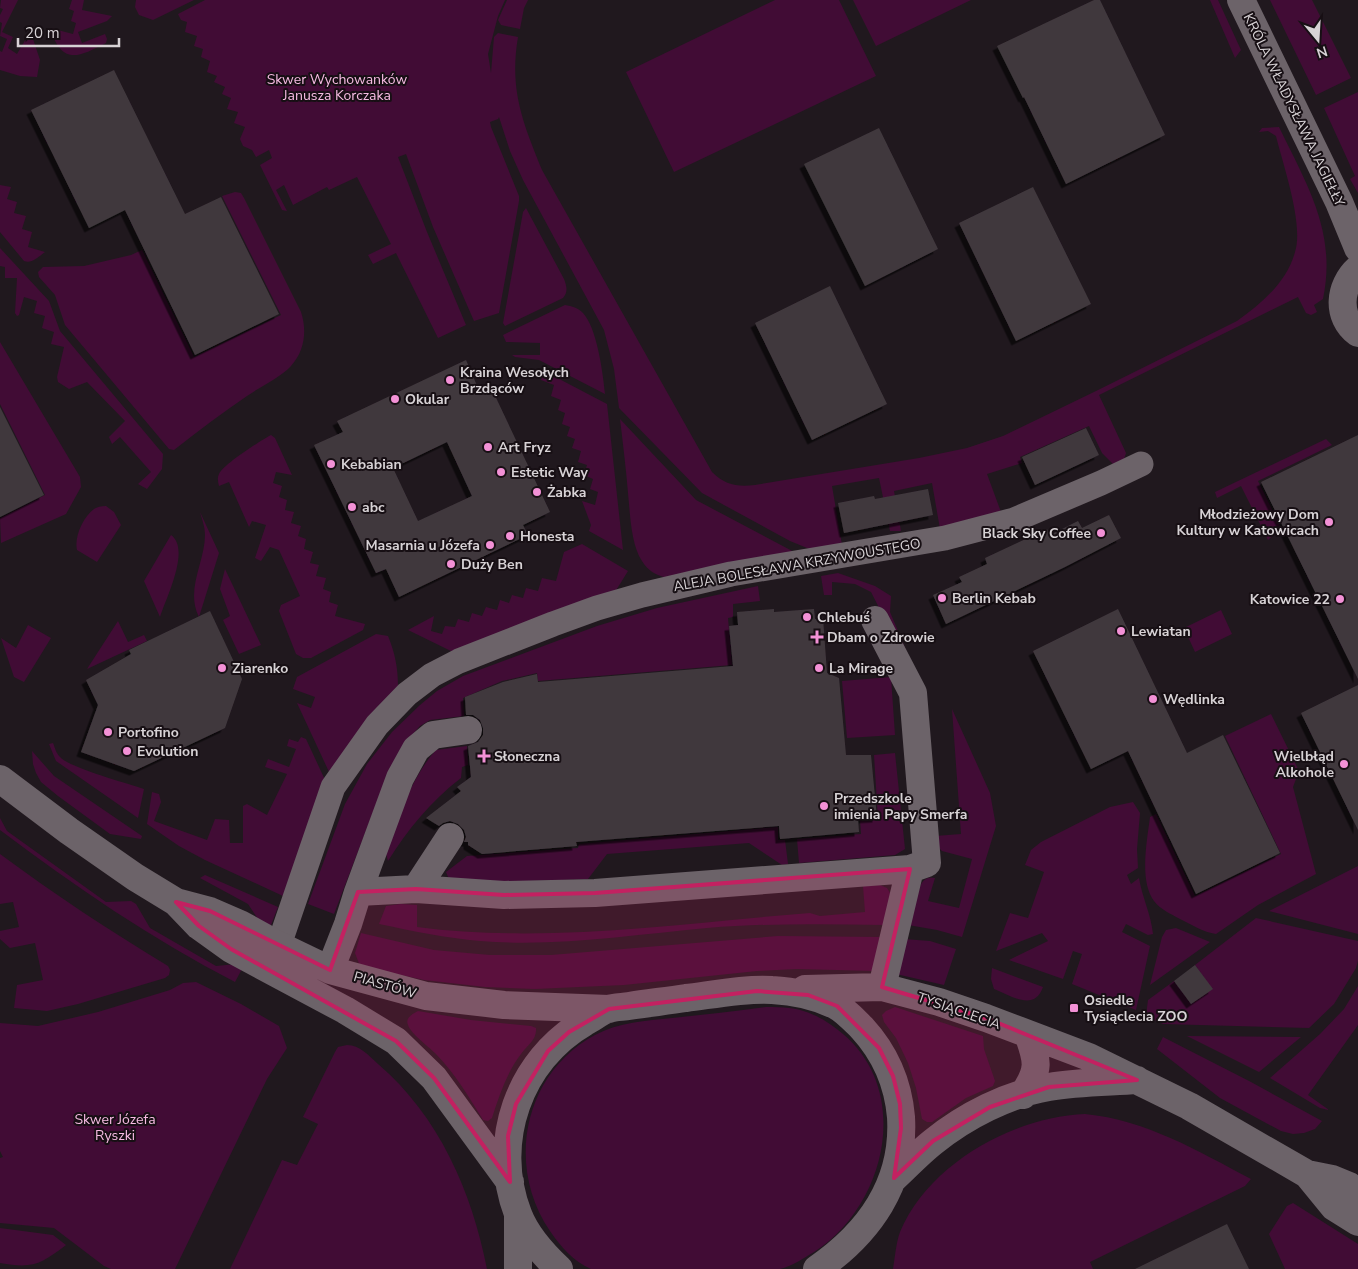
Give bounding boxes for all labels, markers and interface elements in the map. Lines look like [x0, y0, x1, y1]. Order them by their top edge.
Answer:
street label: KRÓLA WŁADYSŁAWA JAGIEŁŁY [1239, 10, 1349, 210]
scale bar [18, 15, 119, 47]
north arrow [1293, 15, 1343, 65]
text: 20 m [25, 23, 60, 43]
text: N [1314, 41, 1330, 63]
park label: Skwer Wychowanków Janusza Korczaka [267, 70, 408, 105]
place label: Kraina Wesołych Brzdąców [460, 363, 569, 398]
marker: Kraina Wesołych Brzdąców [444, 374, 456, 386]
place label: Okular [405, 390, 450, 409]
marker: Okular [389, 393, 401, 405]
place label: Art Fryz [498, 438, 551, 457]
marker: Art Fryz [482, 441, 494, 453]
place label: Kebabian [341, 455, 402, 474]
marker: Kebabian [325, 458, 337, 470]
place label: Estetic Way [511, 463, 589, 482]
marker: Estetic Way [495, 466, 507, 478]
place label: Żabka [547, 483, 586, 502]
marker: Żabka [531, 486, 543, 498]
place label: abc [362, 498, 385, 517]
marker: abc [346, 501, 358, 513]
place label: Młodzieżowy Dom Kultury w Katowicach [1176, 505, 1319, 540]
marker: Młodzieżowy Dom Kultury w Katowicach [1323, 516, 1335, 528]
place label: Black Sky Coffee [982, 524, 1091, 543]
place label: Honesta [520, 527, 574, 546]
marker: Black Sky Coffee [1095, 527, 1107, 539]
marker: Honesta [504, 530, 516, 542]
street label: ALEJA BOLESŁAWA KRZYWOUSTEGO [672, 534, 922, 596]
place label: Masarnia u Józefa [365, 536, 480, 555]
marker: Masarnia u Józefa [484, 539, 496, 551]
place label: Duży Ben [461, 555, 523, 574]
marker: Duży Ben [445, 558, 457, 570]
place label: Berlin Kebab [952, 589, 1036, 608]
place label: Katowice 22 [1250, 590, 1330, 609]
marker: Berlin Kebab [936, 592, 948, 604]
marker: Katowice 22 [1334, 593, 1346, 605]
place label: Chlebuś [817, 608, 870, 627]
marker: Chlebuś [801, 611, 813, 623]
place label: Lewiatan [1131, 622, 1191, 641]
marker: Lewiatan [1115, 625, 1127, 637]
place label: Dbam o Zdrowie [827, 628, 935, 647]
marker: Dbam o Zdrowie [811, 631, 823, 643]
place label: Ziarenko [232, 659, 288, 678]
place label: La Mirage [829, 659, 894, 678]
marker: Ziarenko [216, 662, 228, 674]
marker: La Mirage [813, 662, 825, 674]
place label: Wędlinka [1163, 690, 1225, 709]
marker: Wędlinka [1147, 693, 1159, 705]
place label: Portofino [118, 723, 179, 742]
marker: Portofino [102, 726, 114, 738]
place label: Evolution [137, 742, 198, 761]
marker: Evolution [121, 745, 133, 757]
place label: Słoneczna [494, 747, 560, 766]
place label: Wielbłąd Alkohole [1274, 747, 1334, 782]
marker: Słoneczna [478, 750, 490, 762]
marker: Wielbłąd Alkohole [1338, 758, 1350, 770]
place label: Przedszkole imienia Papy Smerfa [834, 789, 967, 824]
marker: Przedszkole imienia Papy Smerfa [818, 800, 830, 812]
street label: PIASTÓW [351, 967, 419, 1003]
street label: TYSIĄCLECIA [915, 988, 1003, 1034]
place label: Osiedle Tysiąclecia ZOO [1084, 991, 1188, 1026]
marker: Osiedle Tysiąclecia ZOO [1068, 1002, 1080, 1014]
park label: Skwer Józefa Ryszki [74, 1110, 156, 1145]

